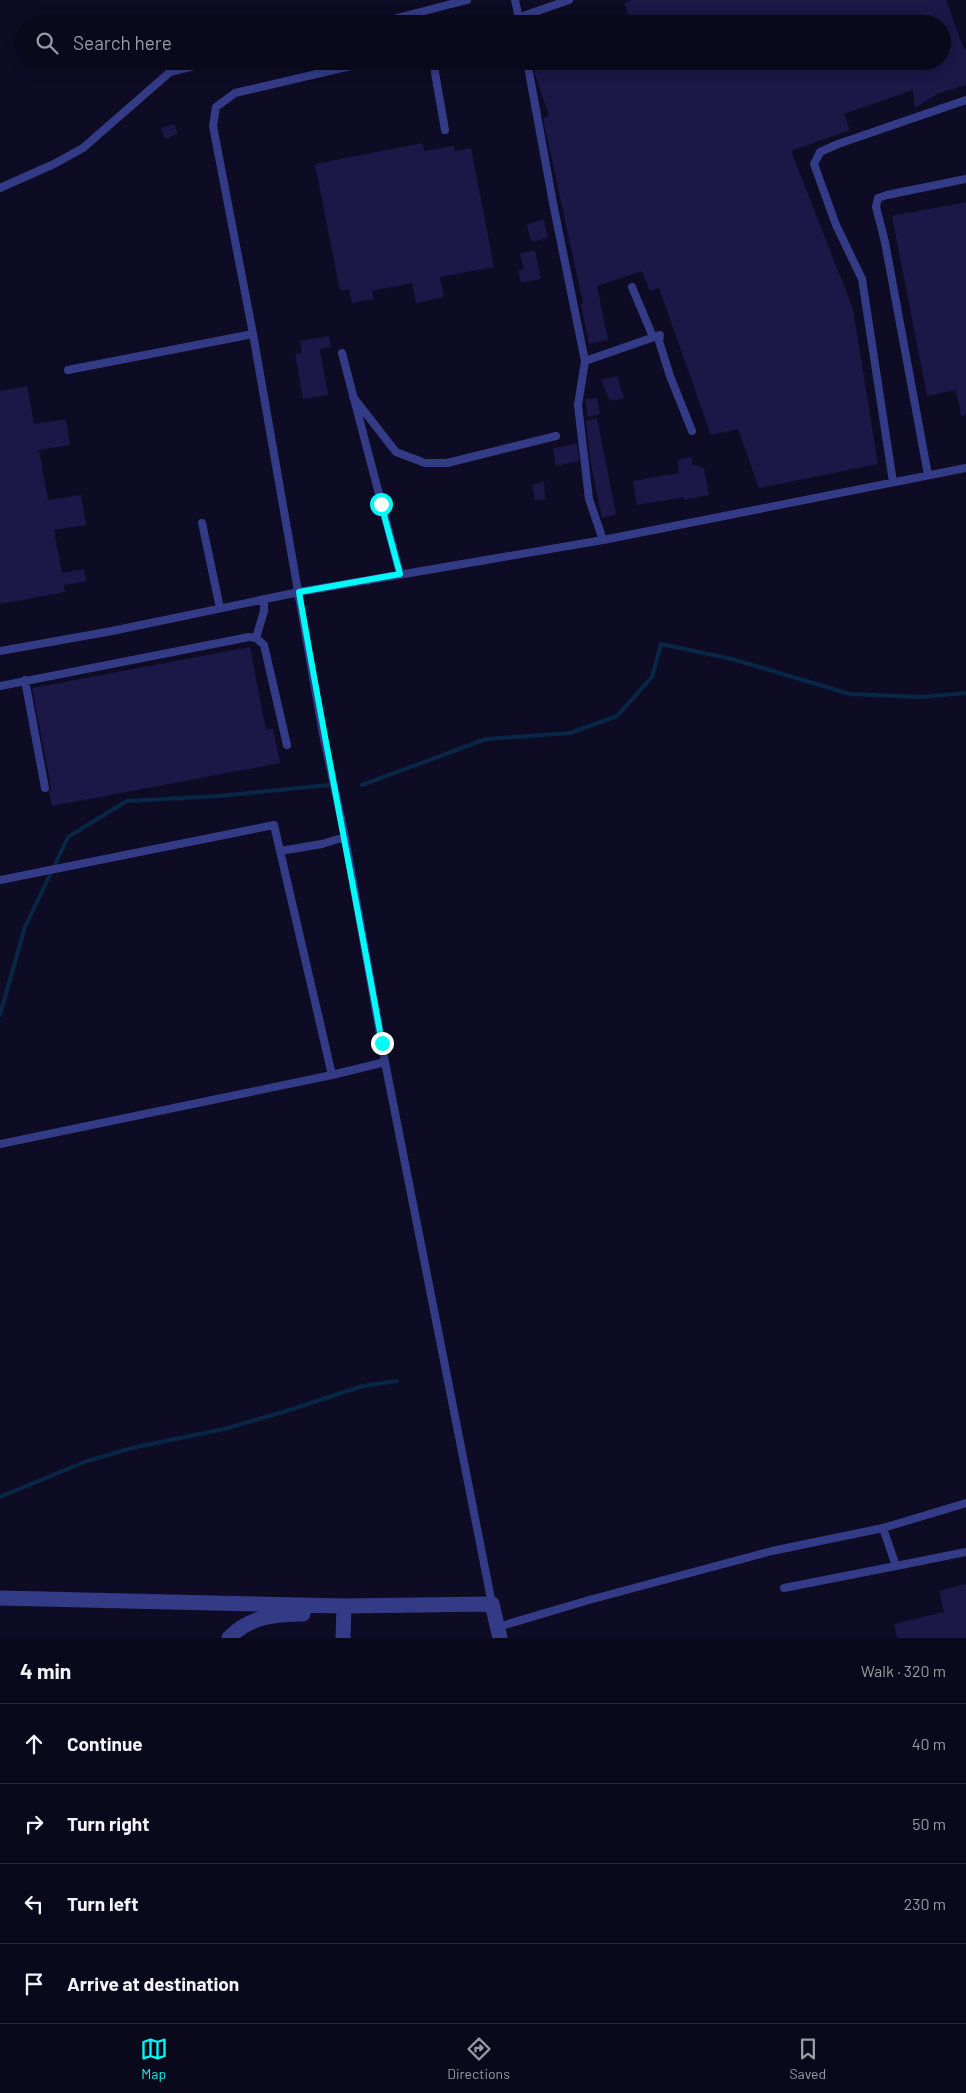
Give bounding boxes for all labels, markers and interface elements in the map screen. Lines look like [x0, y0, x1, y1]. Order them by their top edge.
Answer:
search box [15, 15, 951, 70]
icon: search [33, 29, 61, 57]
text: Search here [73, 31, 172, 54]
route start [370, 493, 393, 516]
route end [371, 1032, 394, 1055]
text: 4 min [20, 1658, 71, 1683]
text: Walk · 320 m [861, 1661, 946, 1680]
icon: ahead [20, 1730, 48, 1758]
text: Continue [67, 1732, 143, 1755]
text: 40 m [912, 1734, 946, 1753]
icon: right [20, 1810, 48, 1838]
text: Turn right [67, 1812, 149, 1835]
text: 50 m [912, 1814, 946, 1833]
icon: left [20, 1890, 48, 1918]
text: Turn left [67, 1892, 138, 1915]
text: 230 m [904, 1894, 946, 1913]
icon: arrive [20, 1970, 48, 1998]
text: Arrive at destination [67, 1972, 239, 1995]
tab: Map [140, 2035, 168, 2082]
tab: Directions [447, 2035, 510, 2082]
tab: Saved [789, 2035, 826, 2082]

